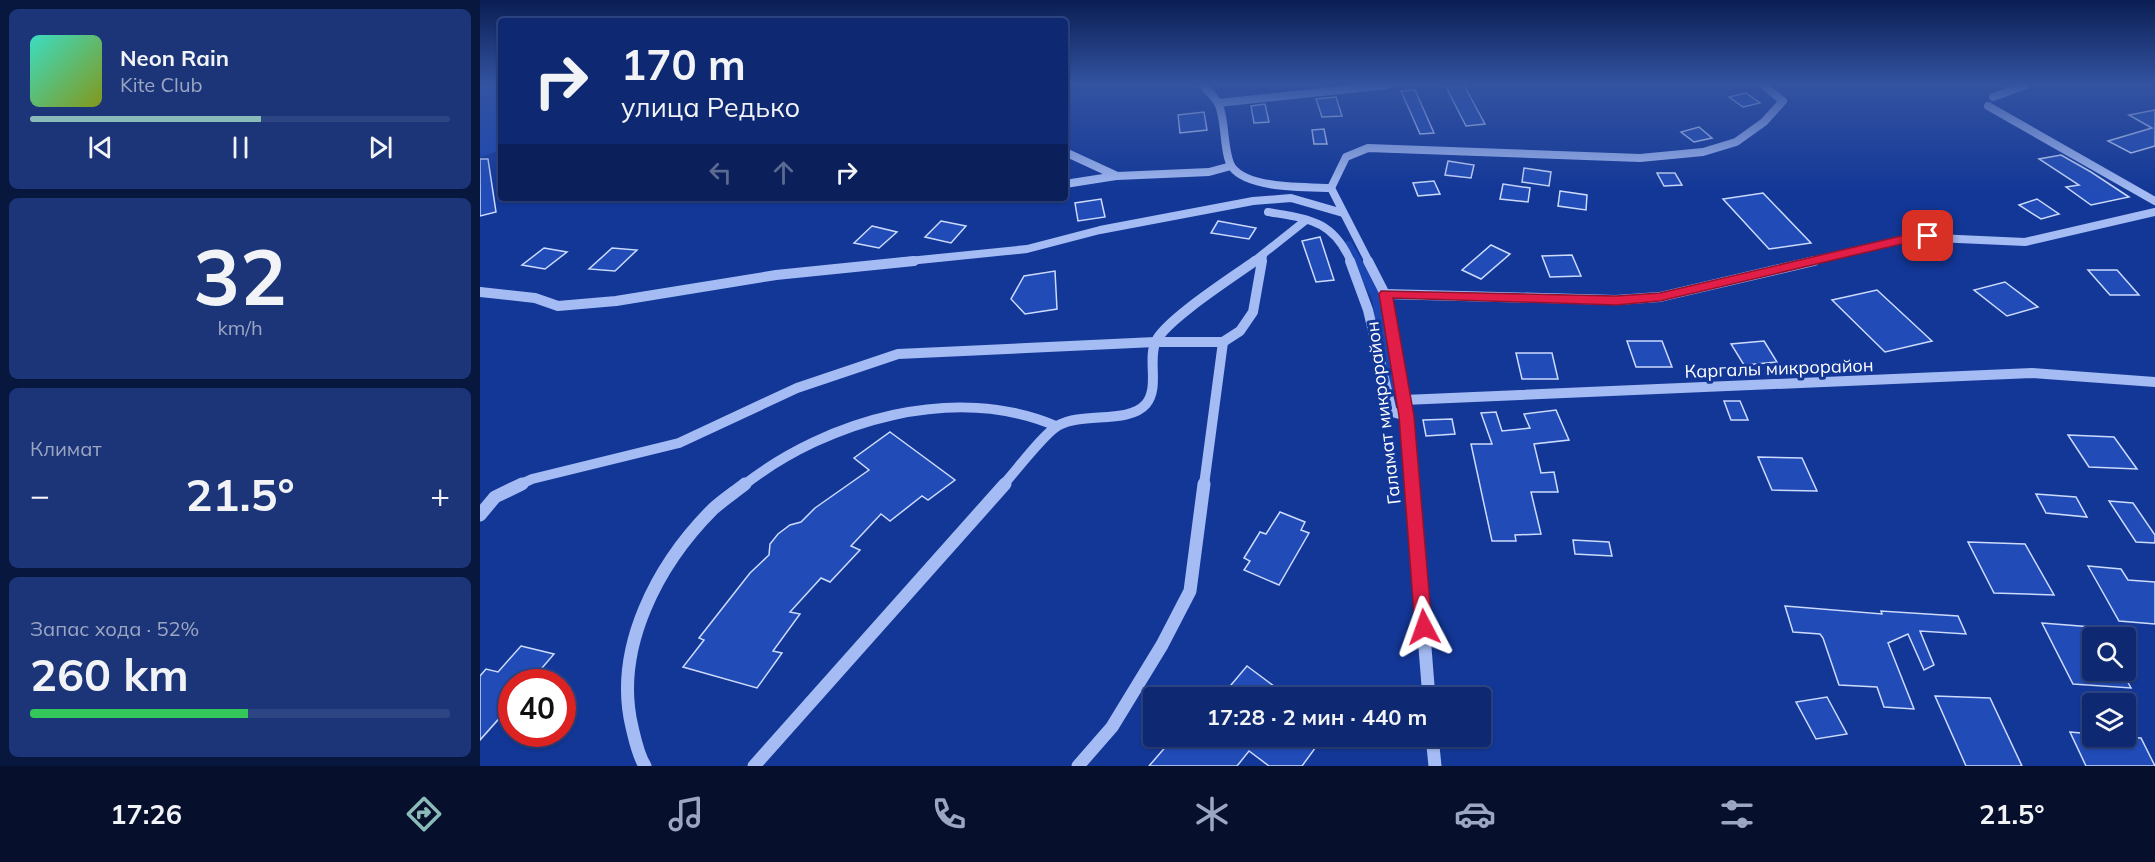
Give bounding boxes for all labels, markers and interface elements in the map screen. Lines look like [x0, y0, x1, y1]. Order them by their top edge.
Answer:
text: 170 m [621, 38, 746, 91]
icon: right [522, 42, 600, 120]
text: Neon Rain [120, 44, 229, 72]
text: Kite Club [120, 72, 202, 97]
text: улица Редько [621, 90, 800, 124]
icon: previous [84, 131, 117, 164]
icon: pause [224, 131, 257, 164]
icon: next [364, 131, 397, 164]
icon: left [704, 156, 737, 189]
icon: ahead [767, 156, 800, 189]
icon: right [830, 156, 863, 189]
pin [1902, 210, 1953, 261]
icon: arrive [1911, 219, 1944, 252]
text: 32 [193, 227, 287, 325]
text: km/h [217, 315, 263, 340]
street label: Галамат микрорайон [1360, 320, 1406, 506]
street label: Каргалы микрорайон [1684, 353, 1874, 383]
text: Климат [30, 436, 102, 461]
text: 21.5° [185, 466, 295, 522]
text: − [30, 474, 50, 515]
text: + [430, 474, 450, 515]
position arrow [1392, 595, 1456, 659]
text: Запас хода · 52% [30, 616, 199, 641]
map controls [2082, 627, 2136, 747]
button: search [2082, 627, 2136, 681]
text: 260 km [30, 646, 189, 702]
speed limit sign: 40 [498, 669, 576, 747]
button: layers [2082, 693, 2136, 747]
text: 17:28 · 2 мин · 440 m [1207, 703, 1427, 731]
icon: directions [403, 793, 445, 835]
icon: music [665, 793, 707, 835]
icon: phone [928, 793, 970, 835]
icon: climate [1191, 793, 1233, 835]
icon: car [1454, 793, 1496, 835]
icon: filters [1716, 793, 1758, 835]
text: 17:26 [110, 797, 182, 831]
text: 21.5° [1979, 797, 2045, 831]

